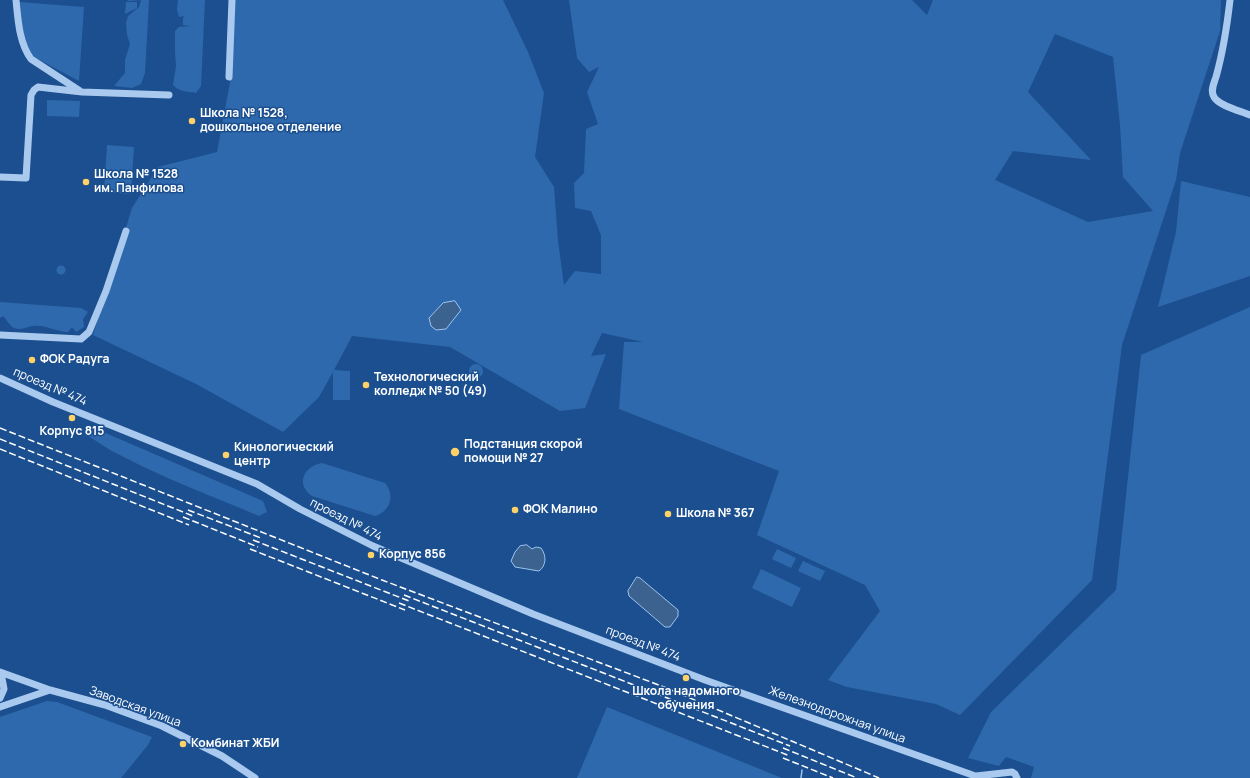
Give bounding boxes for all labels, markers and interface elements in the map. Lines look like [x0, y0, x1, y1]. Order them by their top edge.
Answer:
place label: Школа № 1528, дошкольное отделение [200, 107, 342, 135]
marker: Школа № 1528, дошкольное отделение [187, 116, 197, 126]
place label: Школа № 1528 им. Панфилова [94, 168, 184, 196]
marker: Школа № 1528 им. Панфилова [81, 177, 91, 187]
place label: ФОК Радуга [40, 353, 109, 367]
marker: ФОК Радуга [27, 355, 37, 365]
street label: проезд № 474 [11, 365, 89, 409]
place label: Технологический колледж № 50 (49) [374, 371, 487, 399]
marker: Технологический колледж № 50 (49) [361, 380, 371, 390]
marker: Корпус 815 [67, 413, 77, 423]
place label: Корпус 815 [40, 425, 104, 439]
place label: Подстанция скорой помощи № 27 [464, 438, 582, 466]
place label: Кинологический центр [234, 441, 334, 469]
marker: Подстанция скорой помощи № 27 [449, 446, 461, 458]
marker: Кинологический центр [221, 450, 231, 460]
street label: проезд № 474 [308, 496, 384, 544]
place label: ФОК Малино [523, 503, 598, 517]
marker: ФОК Малино [510, 505, 520, 515]
place label: Школа № 367 [676, 507, 754, 521]
marker: Школа № 367 [663, 509, 673, 519]
place label: Корпус 856 [379, 548, 446, 562]
marker: Корпус 856 [366, 550, 376, 560]
street label: проезд № 474 [604, 623, 682, 665]
marker: Школа надомного обучения [681, 673, 691, 683]
street label: Железнодорожная улица [767, 683, 907, 747]
street label: Заводская улица [87, 684, 183, 730]
place label: Школа надомного обучения [632, 685, 740, 713]
place label: Комбинат ЖБИ [191, 737, 279, 751]
marker: Комбинат ЖБИ [178, 739, 188, 749]

